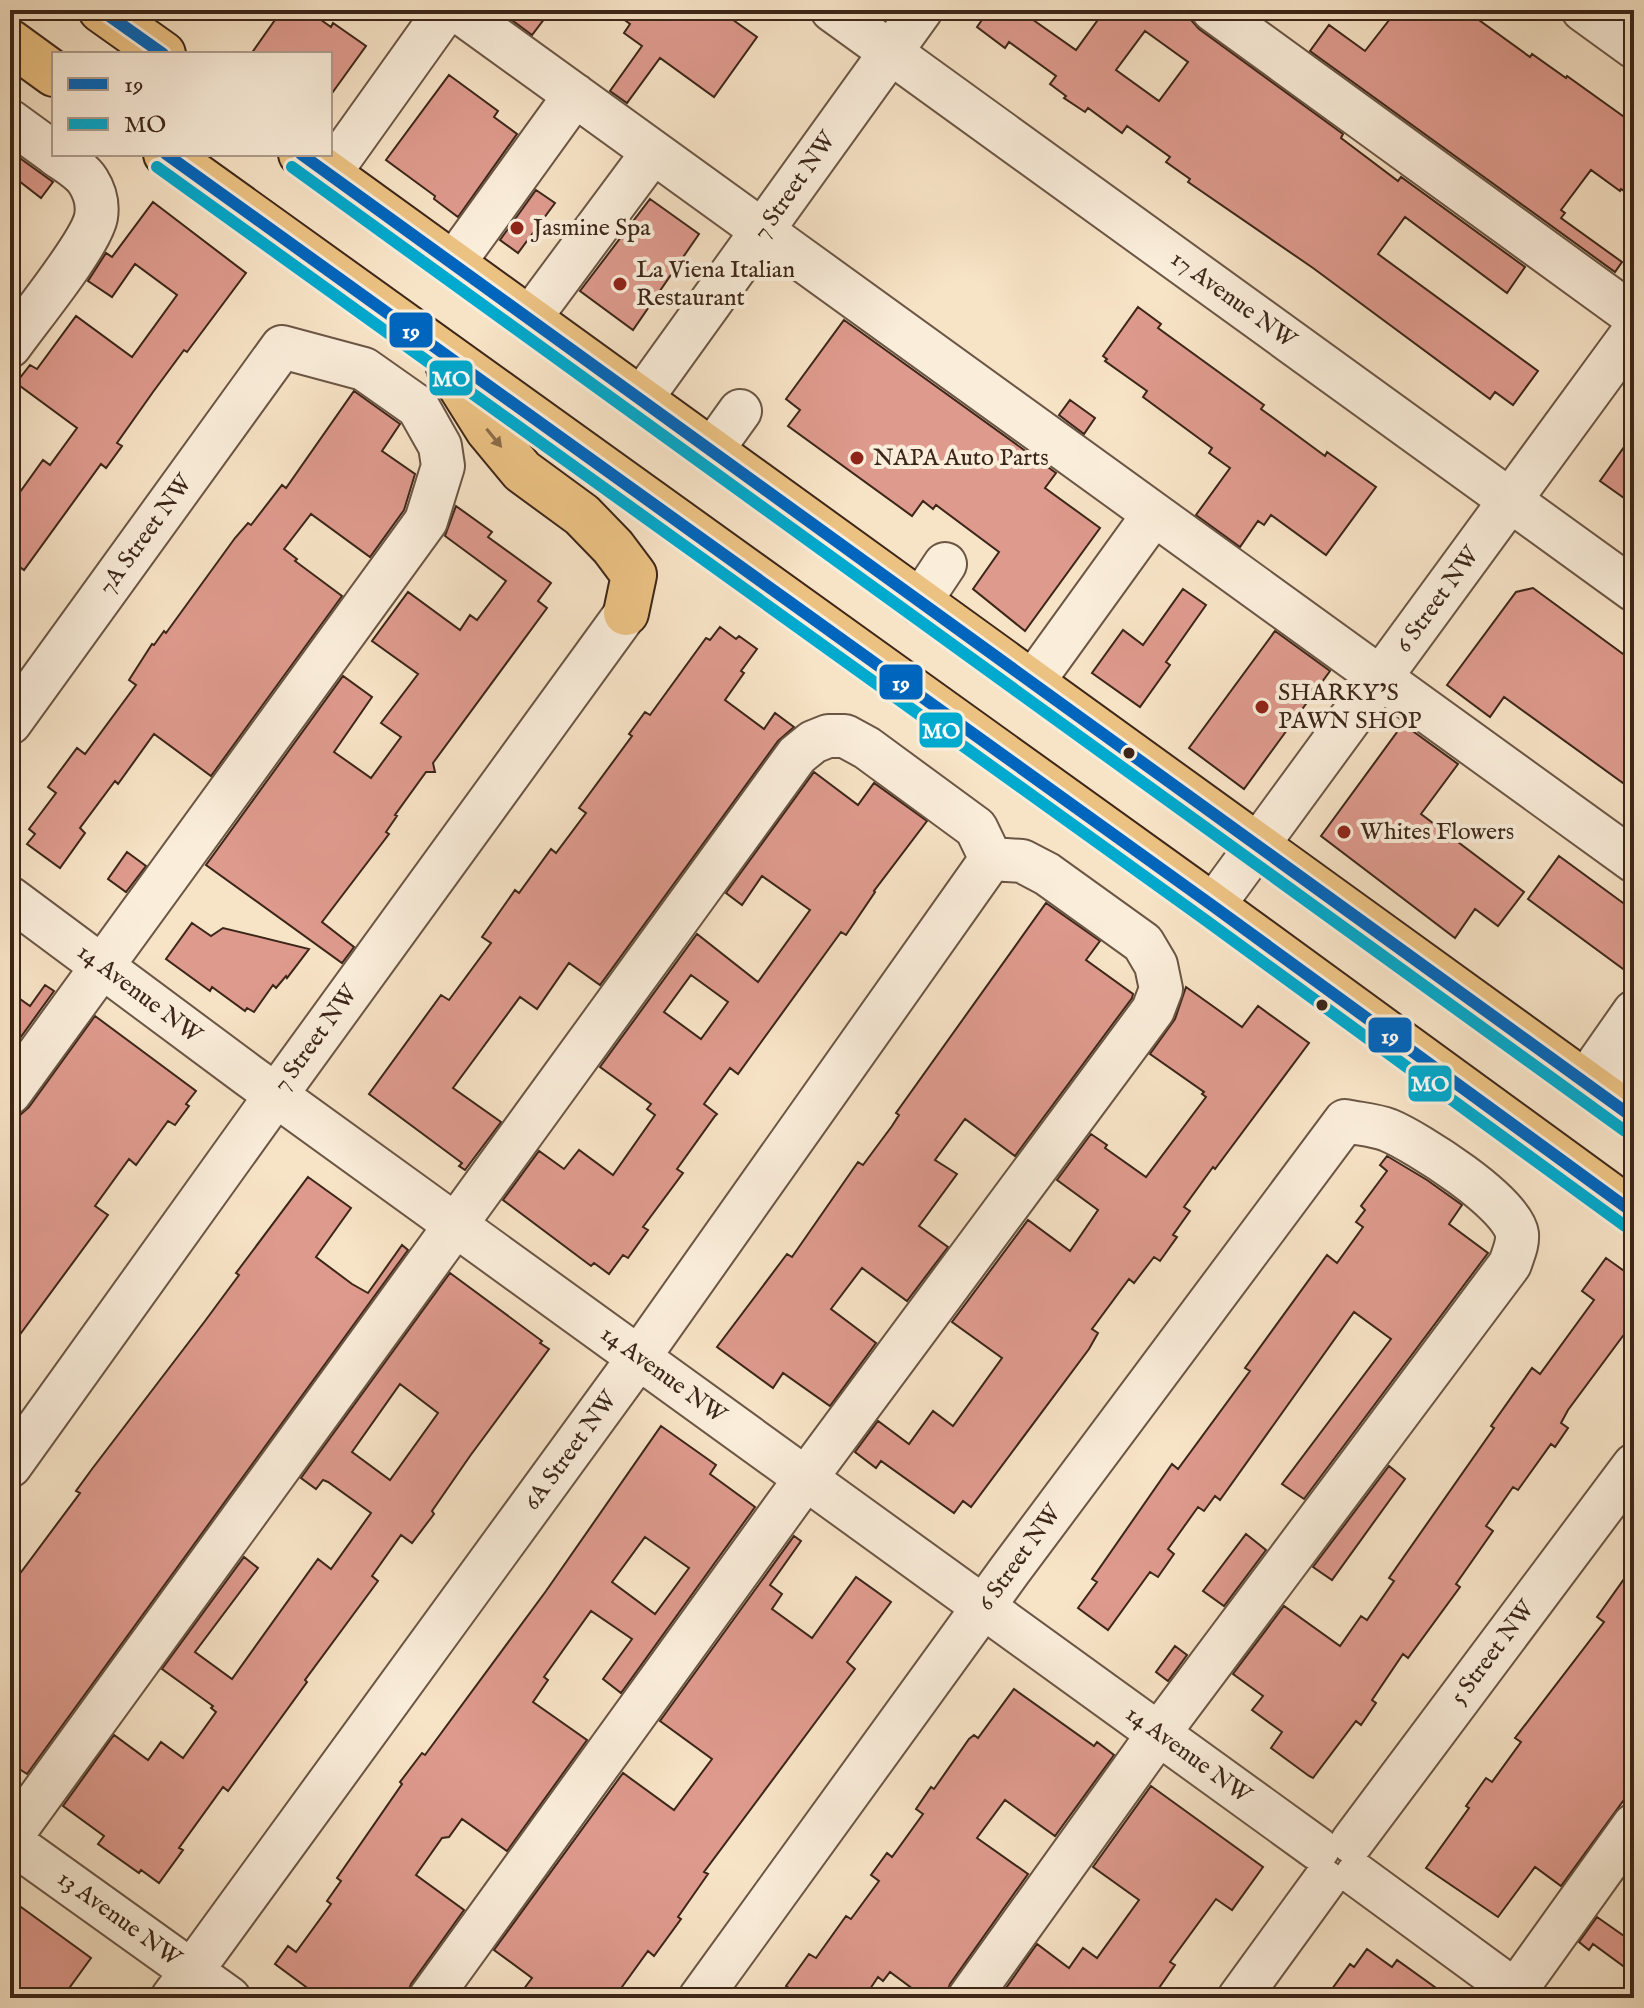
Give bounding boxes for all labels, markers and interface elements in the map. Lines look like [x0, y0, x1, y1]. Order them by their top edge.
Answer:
legend [52, 52, 332, 156]
text: 19 [124, 70, 143, 101]
text: MO [124, 110, 166, 141]
street label: 7 Street NW [746, 125, 844, 246]
place label: Jasmine Spa [530, 213, 651, 244]
marker: Jasmine Spa [508, 219, 526, 237]
street label: 17 Avenue NW [1164, 244, 1303, 357]
place label: La Viena Italian Restaurant [636, 255, 795, 314]
marker: La Viena Italian Restaurant [611, 275, 629, 293]
line badge: 19 [388, 311, 434, 349]
text: 19 [402, 318, 420, 346]
line badge: MO [428, 359, 474, 397]
text: MO [432, 366, 470, 394]
one-way arrow [486, 428, 502, 448]
place label: NAPA Auto Parts [873, 443, 1049, 474]
marker: NAPA Auto Parts [848, 449, 866, 467]
street label: 7A Street NW [92, 468, 201, 601]
street label: 6 Street NW [1389, 540, 1488, 659]
line badge: 19 [878, 663, 924, 701]
text: 19 [892, 670, 910, 698]
place label: SHARKY’S PAWN SHOP [1278, 678, 1422, 737]
marker: SHARKY’S PAWN SHOP [1253, 698, 1271, 716]
line badge: MO [918, 711, 964, 749]
text: MO [922, 718, 960, 746]
unlabelled marker [1121, 745, 1137, 761]
place label: Whites Flowers [1360, 817, 1514, 848]
marker: Whites Flowers [1335, 823, 1353, 841]
street label: 14 Avenue NW [71, 937, 208, 1052]
street label: 7 Street NW [267, 978, 366, 1099]
unlabelled marker [1314, 997, 1330, 1013]
line badge: 19 [1367, 1016, 1413, 1054]
text: 19 [1381, 1023, 1399, 1051]
line badge: MO [1407, 1064, 1453, 1103]
text: MO [1411, 1071, 1449, 1099]
street label: 14 Avenue NW [594, 1319, 733, 1432]
street label: 6A Street NW [517, 1384, 625, 1517]
street label: 6 Street NW [971, 1498, 1070, 1617]
street label: 5 Street NW [1444, 1594, 1543, 1711]
street label: 14 Avenue NW [1119, 1699, 1258, 1812]
street label: 13 Avenue NW [51, 1864, 188, 1975]

